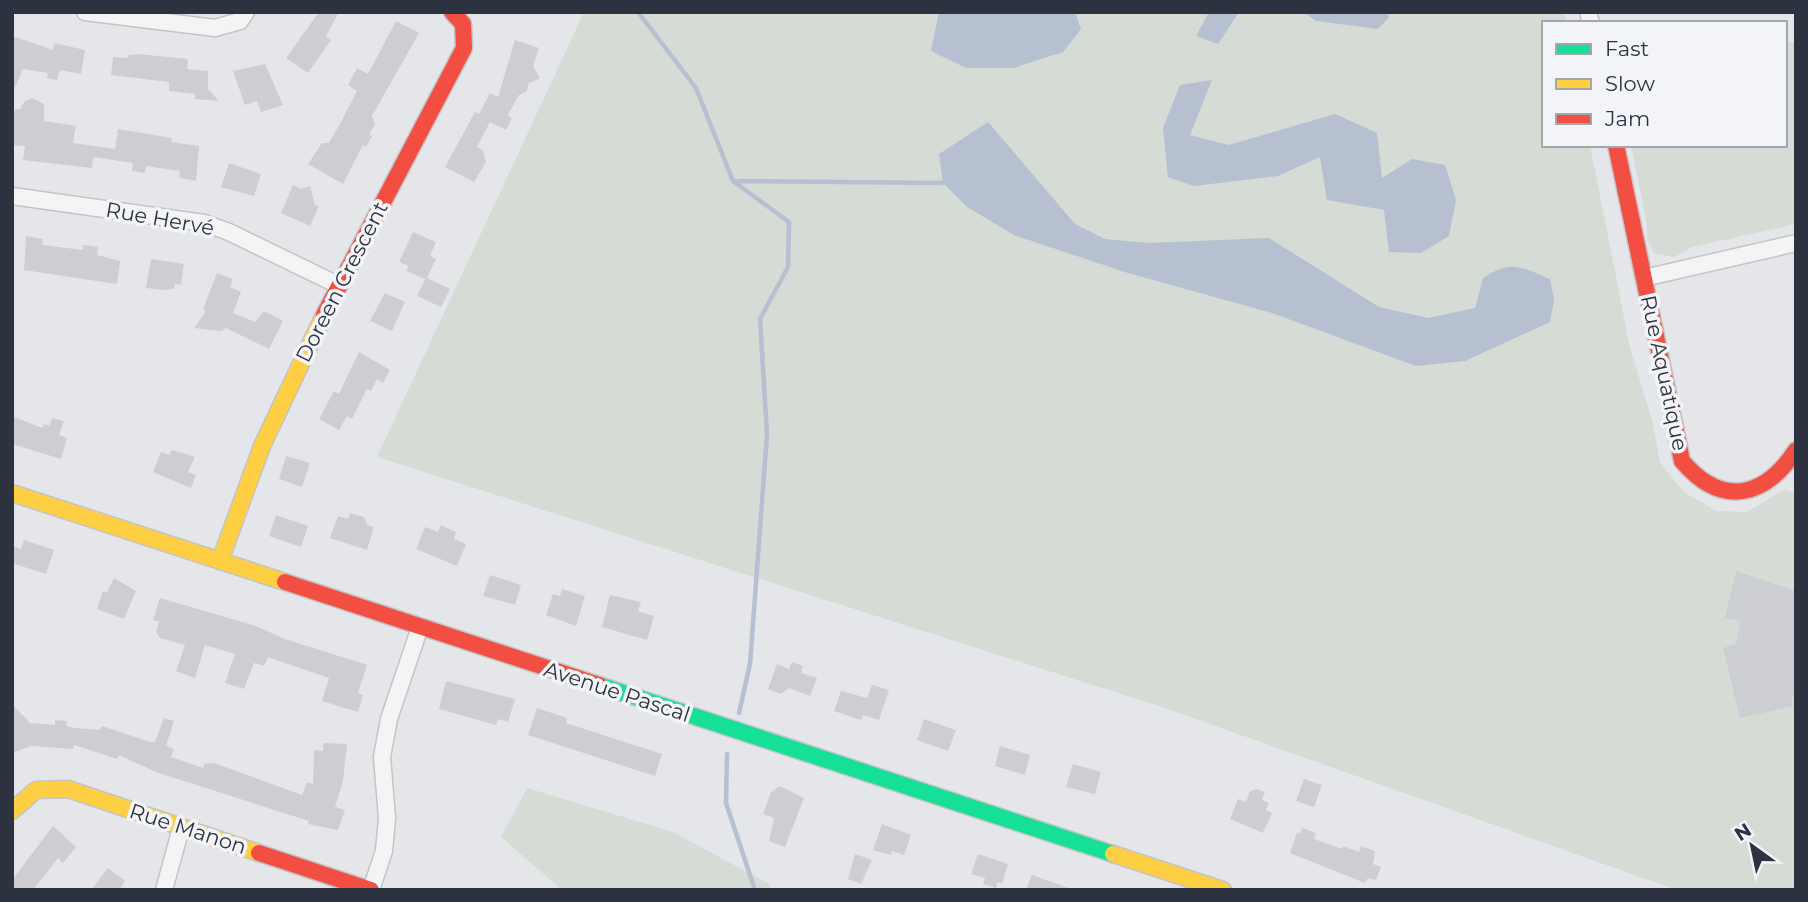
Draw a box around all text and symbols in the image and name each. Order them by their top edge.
legend [1542,21,1787,147]
text: Fast [1605,36,1649,61]
text: Slow [1605,71,1655,96]
text: Jam [1604,106,1650,131]
street label: Rue Hervé [104,197,216,240]
street label: Doreen Crescent [290,197,393,366]
street label: Rue Aquatique [1636,293,1693,453]
street label: Avenue Pascal [541,656,693,727]
street label: Rue Manon [127,798,250,859]
north arrow [1717,811,1787,881]
text: N [1730,818,1756,846]

